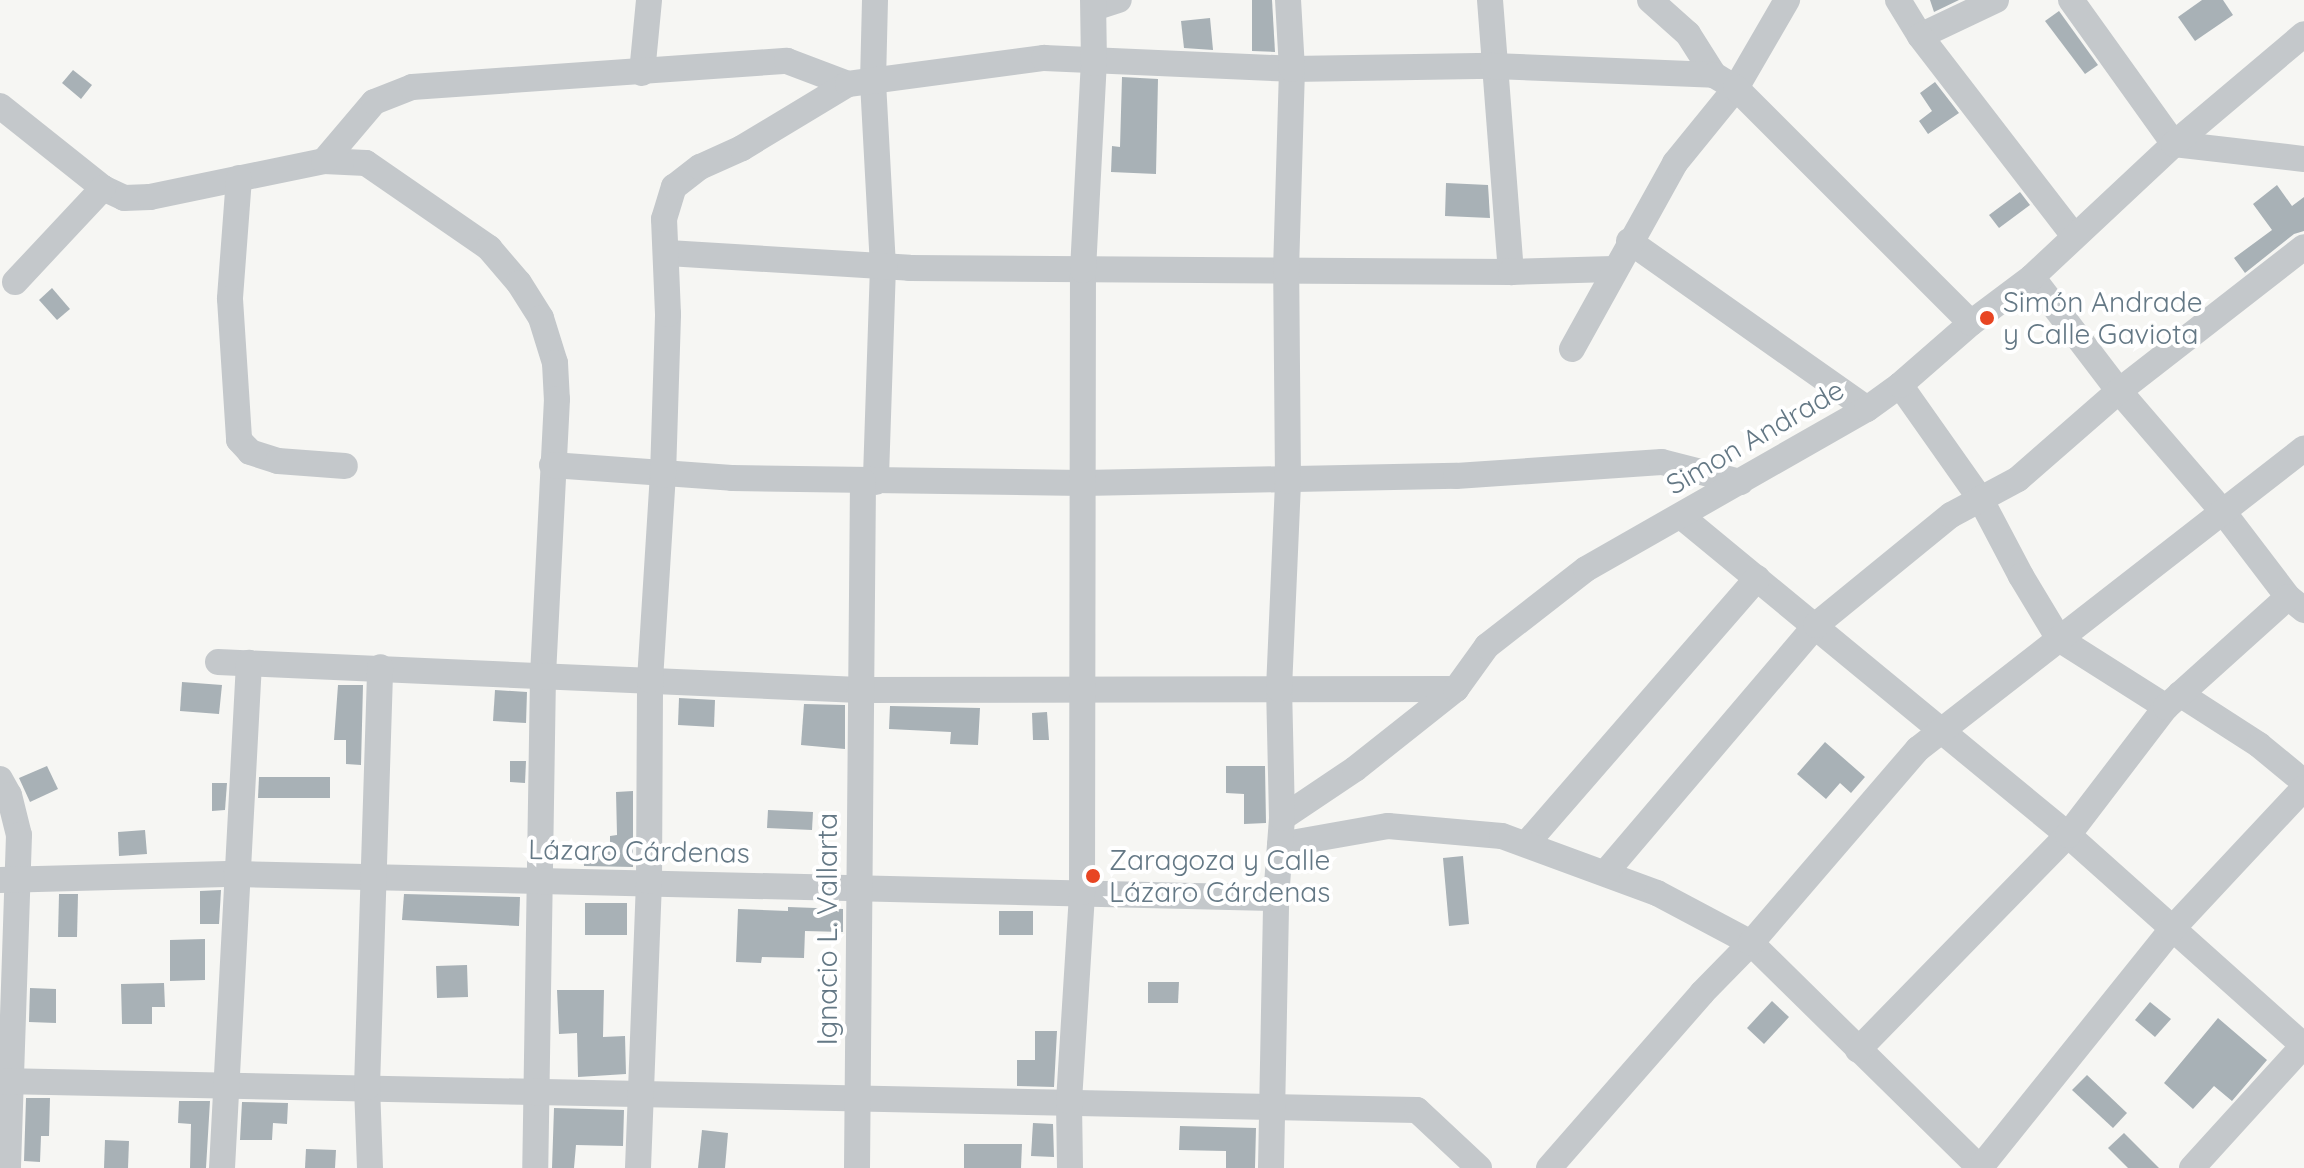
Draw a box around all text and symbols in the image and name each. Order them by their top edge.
place label: Simón Andrade y Calle Gaviota [2003,285,2202,351]
marker: Simón Andrade y Calle Gaviota [1978,309,1996,327]
street label: Simon Andrade [1660,373,1850,501]
street label: Ignacio L. Vallarta [810,813,844,1045]
street label: Lázaro Cárdenas [528,832,750,870]
place label: Zaragoza y Calle Lázaro Cárdenas [1109,843,1330,909]
marker: Zaragoza y Calle Lázaro Cárdenas [1084,867,1102,885]

